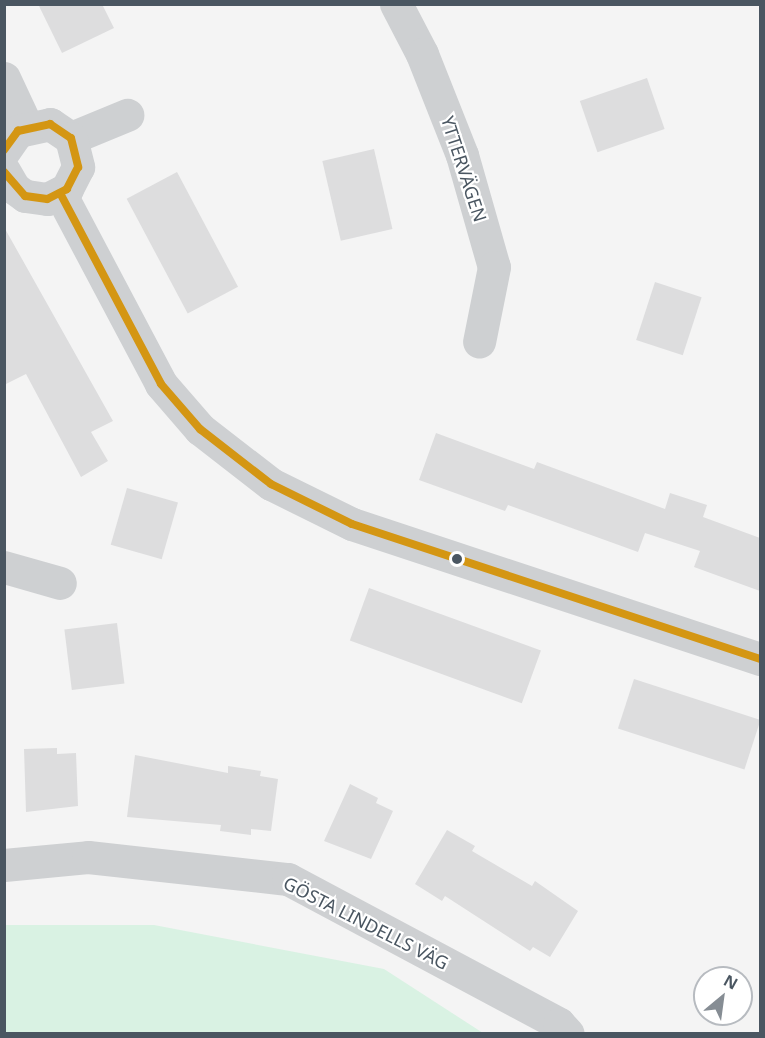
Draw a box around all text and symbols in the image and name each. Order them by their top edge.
street label: YTTERVÄGEN [437,113,491,225]
unlabelled marker [451,553,463,565]
street label: GÖSTA LINDELLS VÄG [280,872,452,974]
north arrow [693,966,753,1026]
text: N [720,969,742,995]

